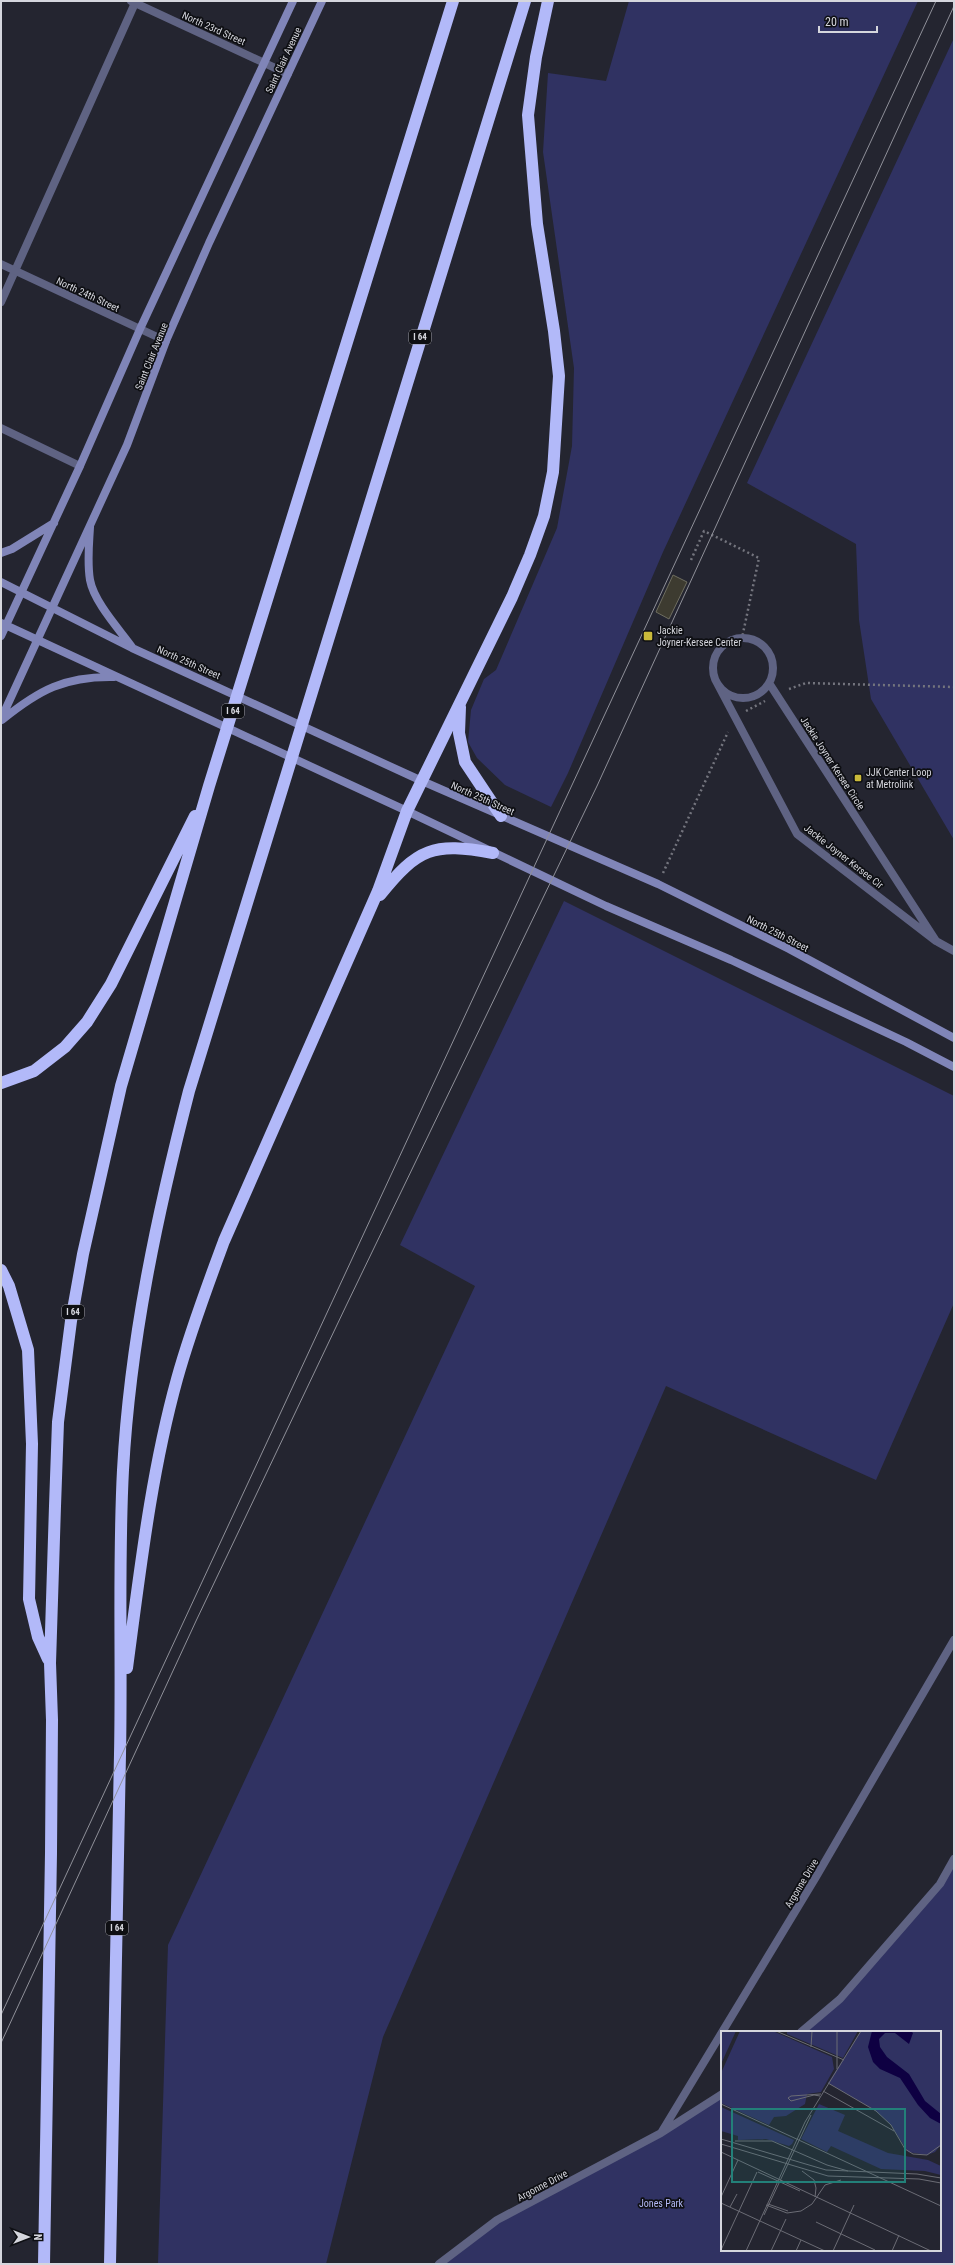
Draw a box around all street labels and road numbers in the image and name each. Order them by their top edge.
street label: North 23rd Street [180,10,247,47]
street label: Saint Clair Avenue [263,25,304,95]
street label: North 24th Street [55,275,121,314]
street label: Saint Clair Avenue [133,321,170,391]
road number: I 64 [409,330,431,344]
street label: North 25th Street [156,644,222,681]
road number: I 64 [222,704,244,718]
street label: Jackie Joyner Kersee Circle [798,715,867,812]
street label: North 25th Street [450,780,516,817]
street label: Jackie Joyner Kersee Cir [802,822,885,891]
street label: North 25th Street [745,913,811,954]
road number: I 64 [62,1305,84,1319]
street label: Argonne Drive [782,1856,821,1910]
road number: I 64 [106,1921,128,1935]
street label: Argonne Drive [515,2167,570,2203]

